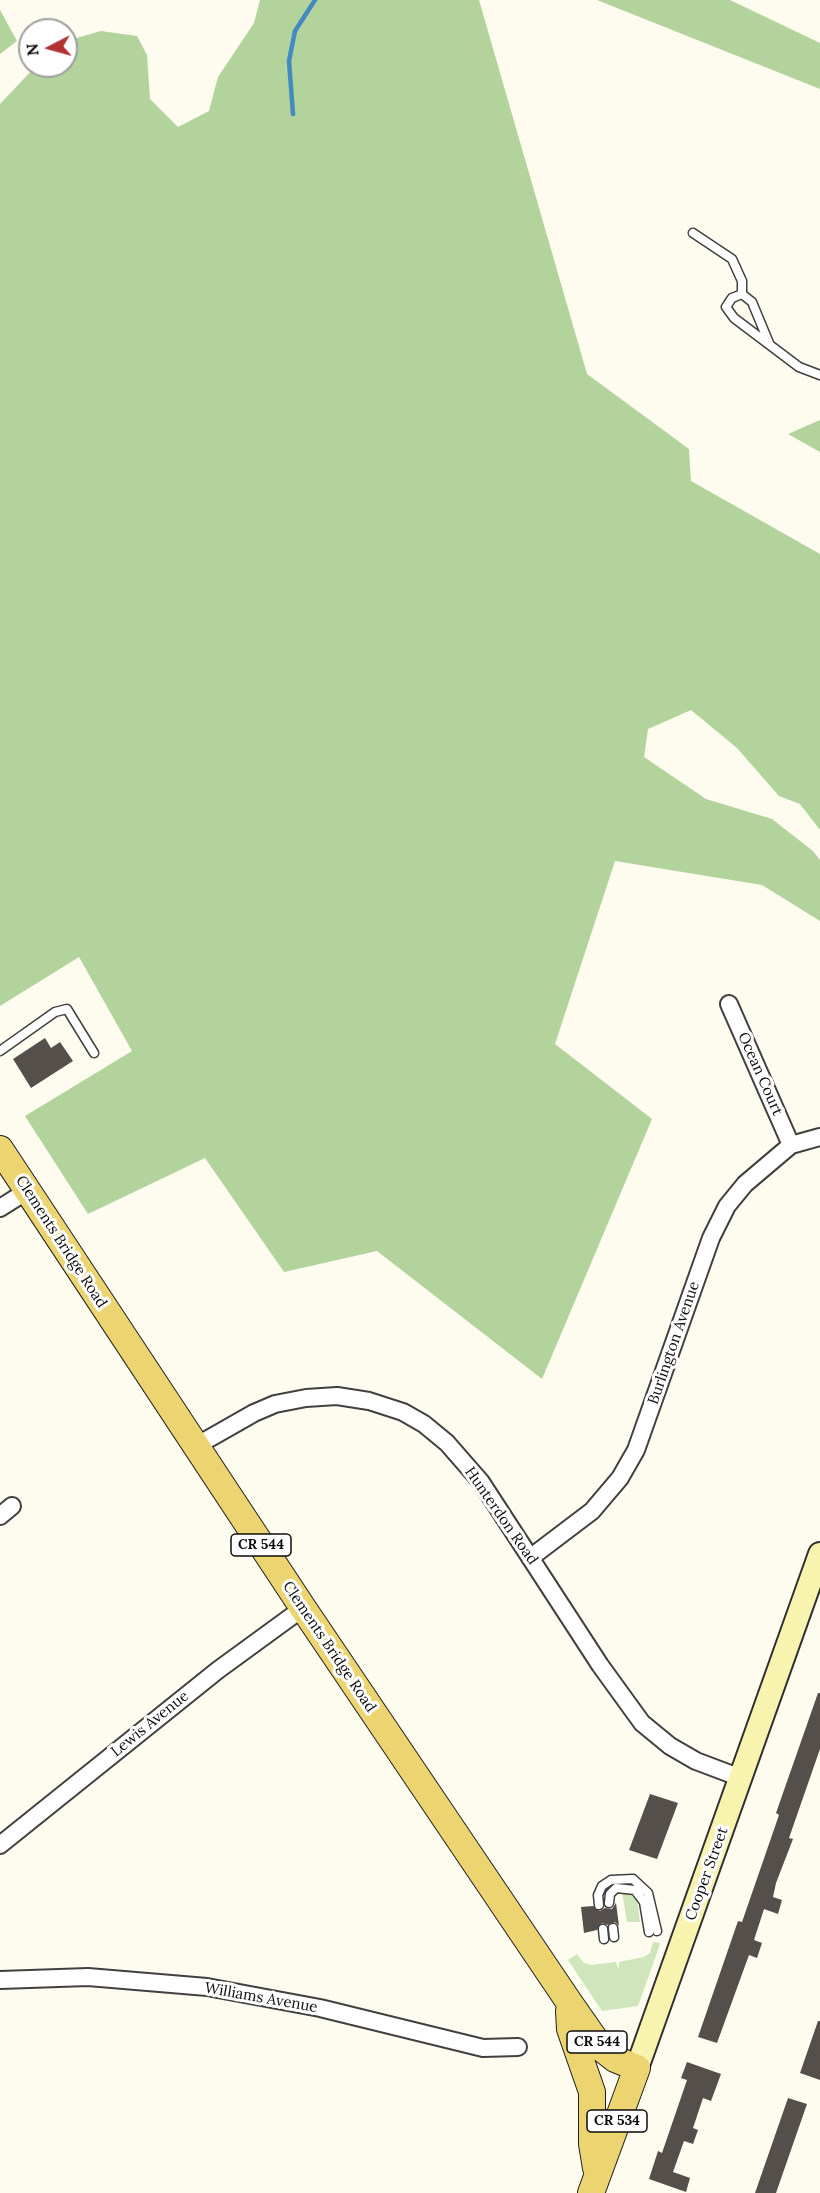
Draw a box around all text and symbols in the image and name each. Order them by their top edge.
north arrow [18,18,78,78]
text: N [21,42,43,57]
street label: Ocean Court [734,1030,786,1118]
street label: Clements Bridge Road [12,1173,110,1311]
street label: Burlington Avenue [645,1279,703,1407]
street label: Hunterdon Road [461,1464,541,1568]
road number: CR 544 [231,1534,291,1556]
street label: Clements Bridge Road [279,1578,379,1716]
street label: Lewis Avenue [108,1687,192,1761]
street label: Cooper Street [682,1825,732,1923]
street label: Williams Avenue [203,1979,319,2017]
road number: CR 544 [567,2031,627,2053]
road number: CR 534 [587,2110,647,2132]

